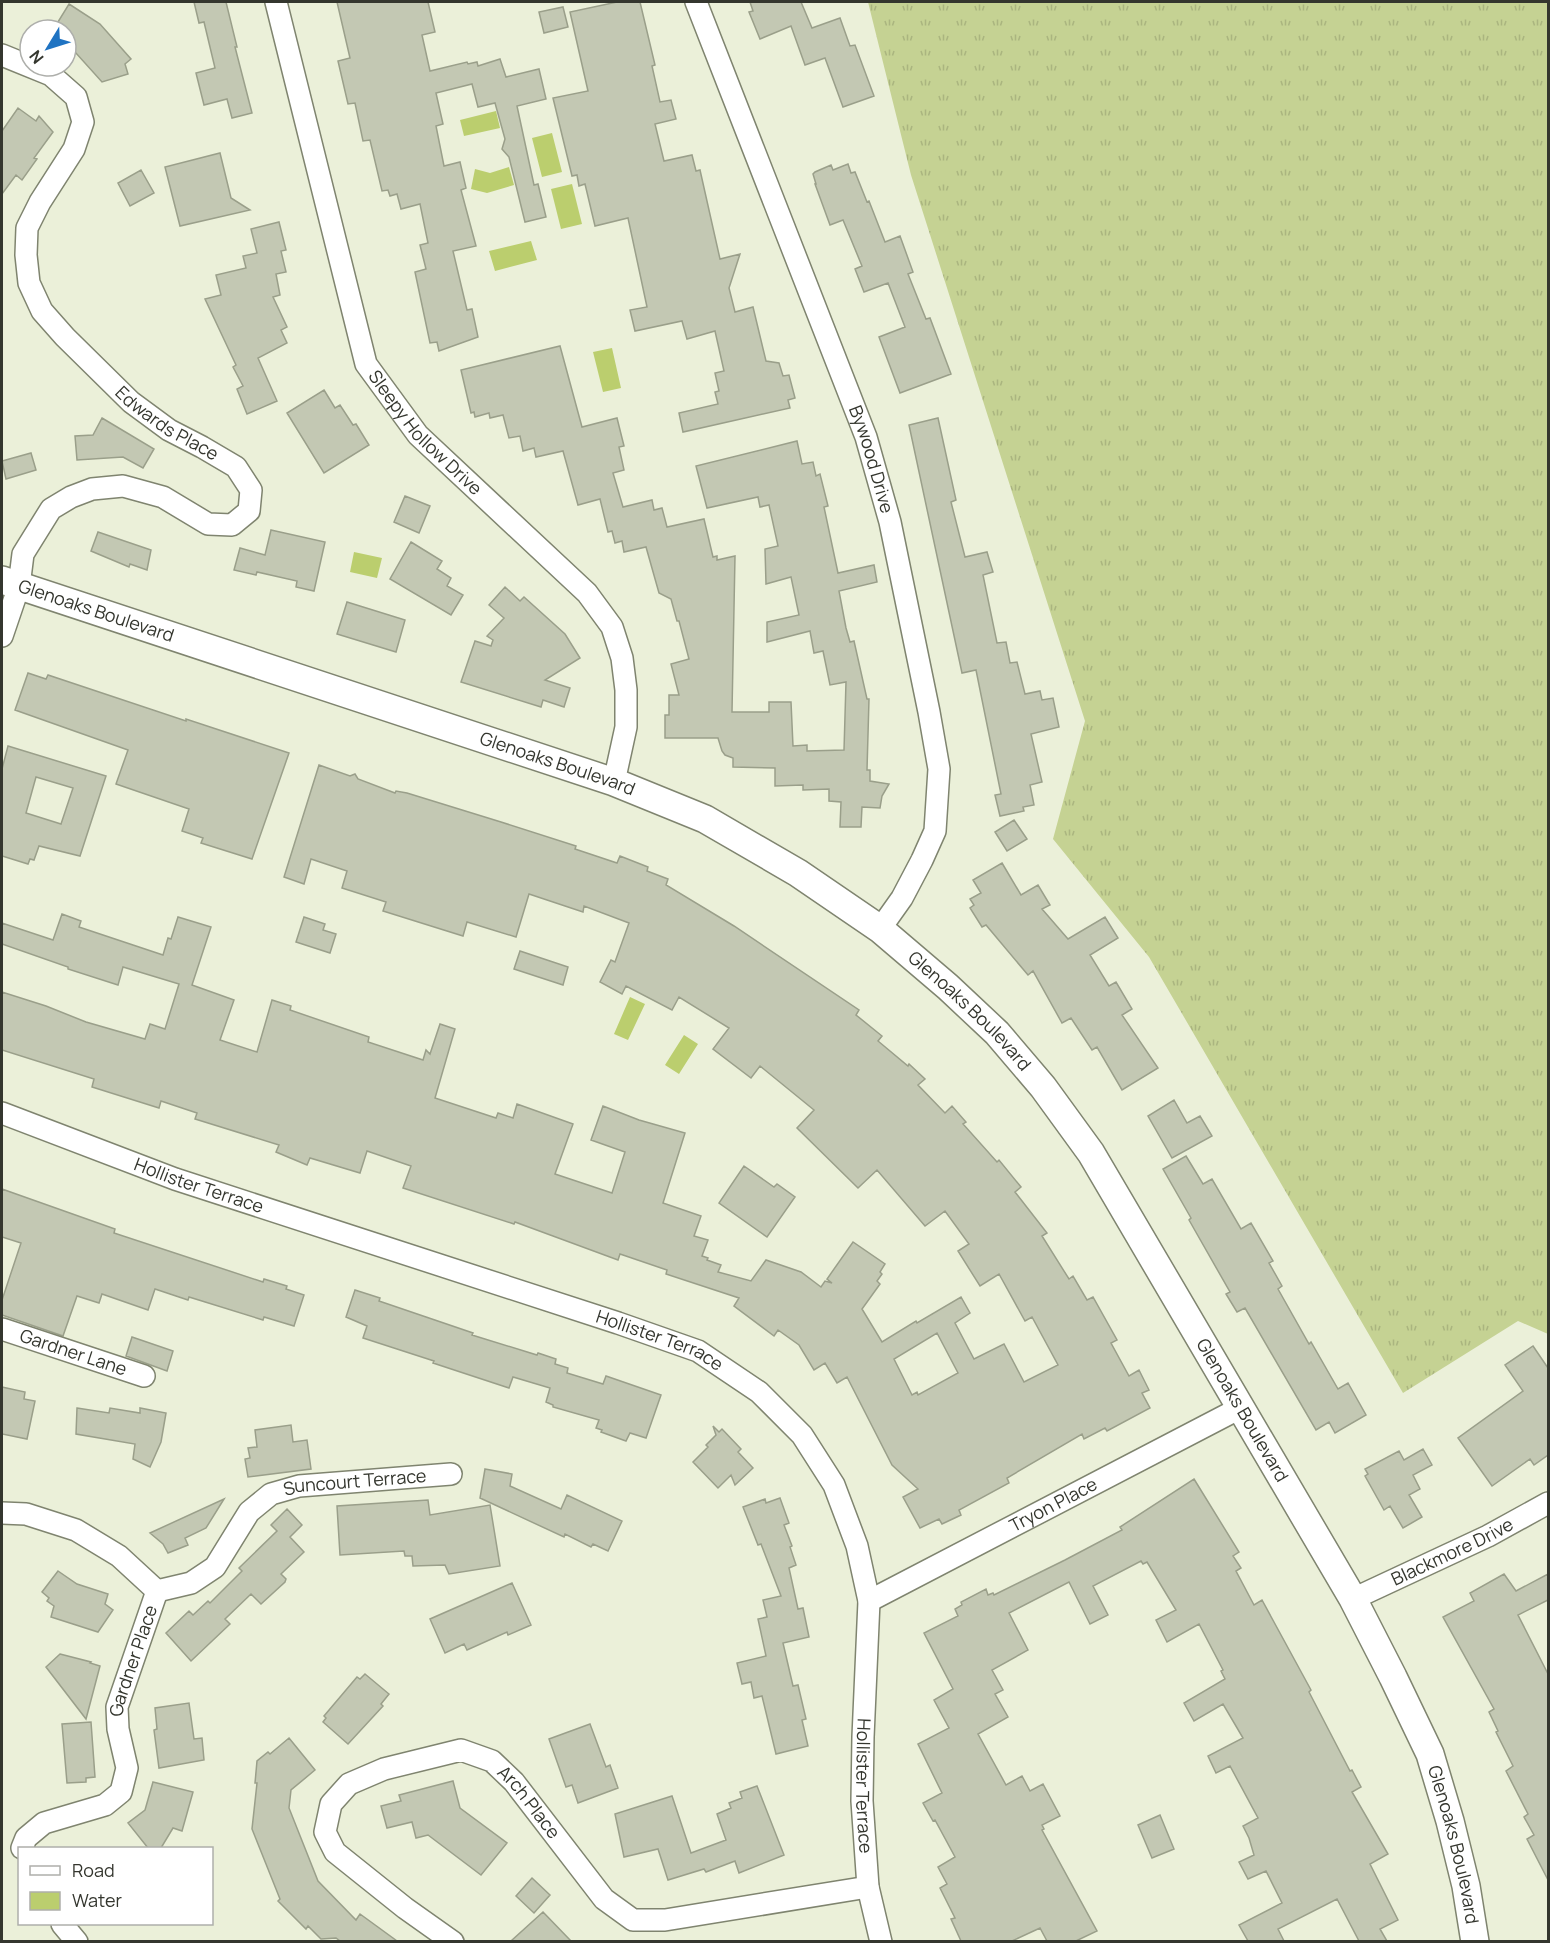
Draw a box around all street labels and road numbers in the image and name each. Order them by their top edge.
street label: Sleepy Hollow Drive [363,365,488,500]
street label: Edwards Place [111,380,224,465]
street label: Bywood Drive [844,402,900,516]
street label: Glenoaks Boulevard [15,573,177,647]
street label: Glenoaks Boulevard [477,726,639,800]
street label: Glenoaks Boulevard [903,945,1037,1075]
street label: Hollister Terrace [131,1152,267,1218]
street label: Hollister Terrace [593,1304,728,1376]
street label: Gardner Lane [17,1323,130,1381]
street label: Glenoaks Boulevard [1191,1334,1295,1486]
street label: Suncourt Terrace [280,1463,427,1501]
street label: Tryon Place [1005,1471,1101,1537]
street label: Blackmore Drive [1387,1511,1517,1590]
street label: Gardner Place [104,1602,162,1717]
street label: Hollister Terrace [851,1718,879,1854]
street label: Arch Place [493,1760,566,1843]
street label: Glenoaks Boulevard [1423,1762,1485,1926]

